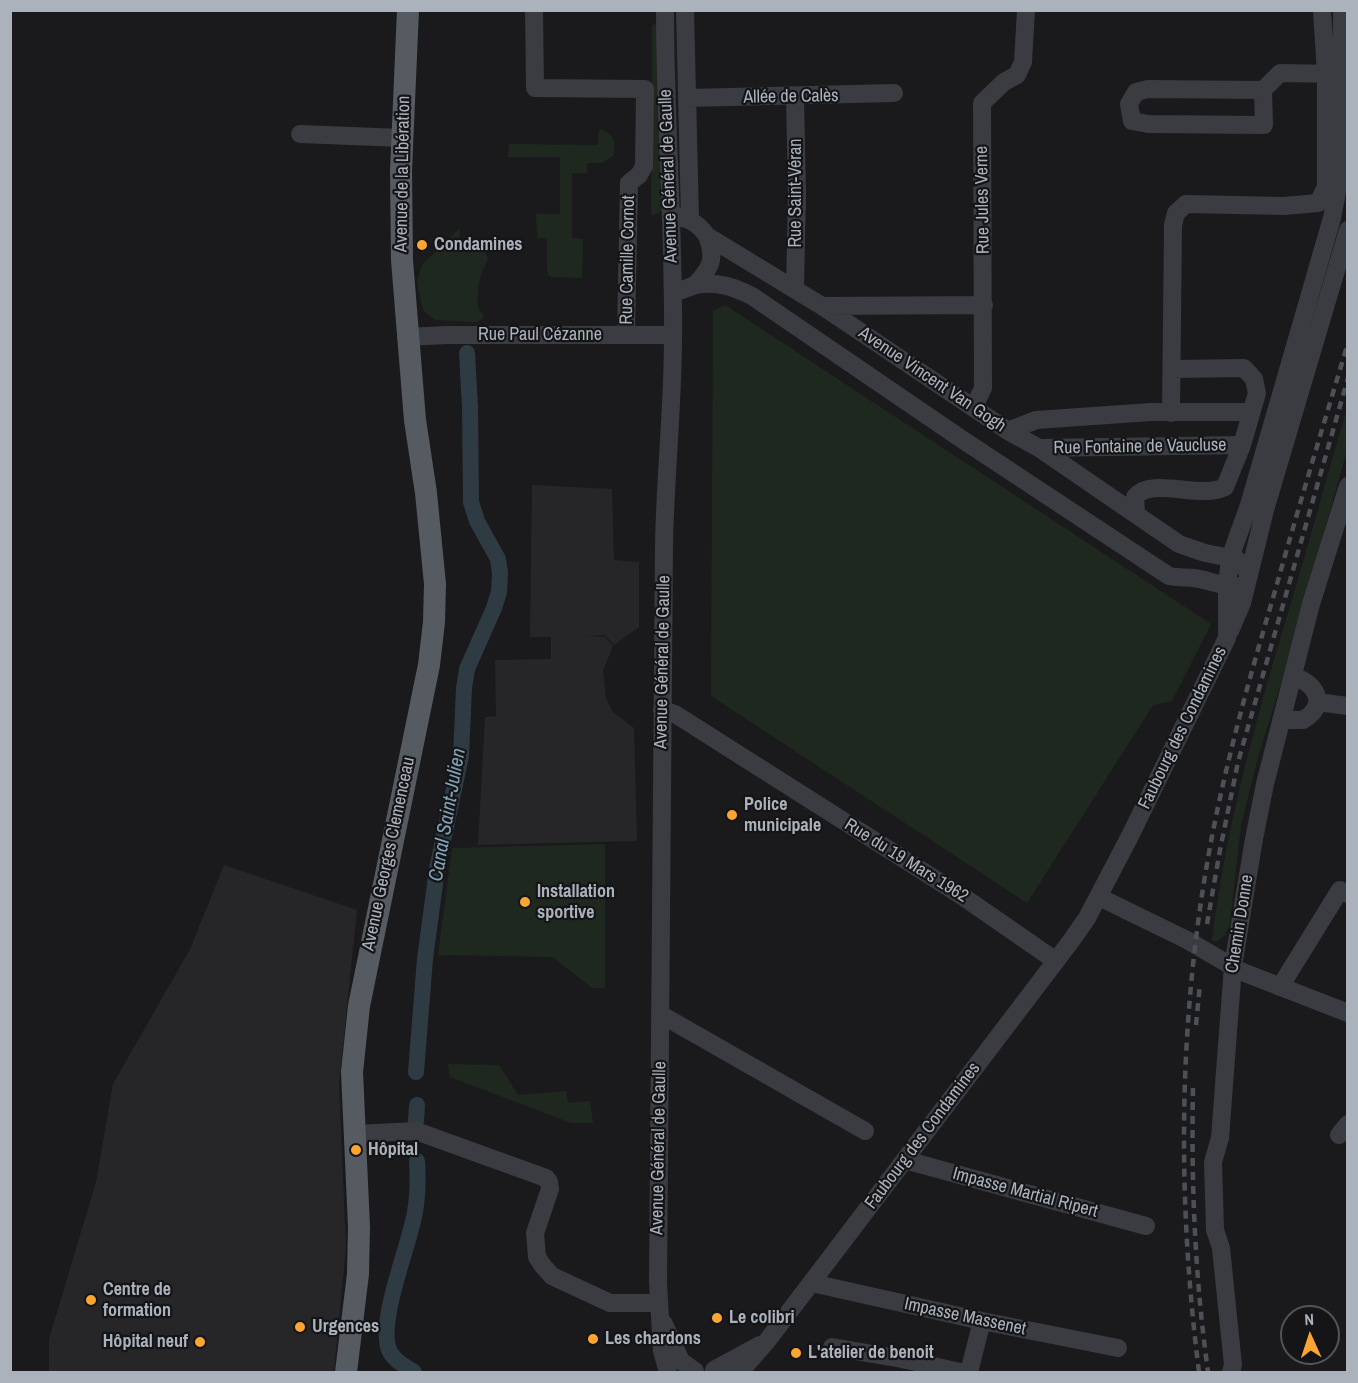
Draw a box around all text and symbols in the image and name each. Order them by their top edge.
street label: Allée de Calès [743,85,839,109]
street label: Avenue Général de Gaulle [655,89,683,263]
street label: Avenue de la Libération [391,96,415,252]
street label: Rue Saint-Véran [785,138,807,248]
street label: Rue Jules Verne [971,146,995,254]
street label: Rue Camille Cornot [616,195,640,325]
place label: Condamines [434,234,523,256]
marker: Condamines [415,238,429,252]
street label: Avenue Vincent Van Gogh [854,323,1010,437]
street label: Rue Paul Cézanne [478,324,602,346]
street label: Rue Fontaine de Vaucluse [1053,435,1227,459]
street label: Avenue Général de Gaulle [651,575,675,749]
street label: Faubourg des Condamines [1134,643,1232,813]
water label: Canal Saint-Julien [424,746,472,884]
street label: Avenue Georges Clemenceau [358,755,420,953]
place label: Police municipale [744,794,821,836]
marker: Police municipale [725,808,739,822]
street label: Rue du 19 Mars 1962 [840,814,972,908]
street label: Chemin Donne [1222,873,1258,975]
place label: Installation sportive [537,881,615,924]
marker: Installation sportive [518,895,532,909]
street label: Faubourg des Condamines [861,1058,985,1214]
street label: Avenue Général de Gaulle [647,1061,671,1235]
place label: Hôpital [368,1139,418,1161]
marker: Hôpital [349,1143,363,1157]
street label: Impasse Martial Ripert [950,1163,1100,1223]
place label: Centre de formation [103,1279,171,1322]
marker: Centre de formation [84,1293,98,1307]
street label: Impasse Massenet [902,1294,1028,1340]
north arrow [1280,1305,1340,1365]
place label: Le colibri [729,1307,795,1329]
text: N [1304,1308,1314,1330]
marker: Le colibri [710,1311,724,1325]
place label: Urgences [312,1316,379,1338]
marker: Urgences [293,1320,307,1334]
place label: Les chardons [605,1328,701,1350]
place label: Hôpital neuf [103,1331,188,1353]
marker: Les chardons [586,1332,600,1346]
marker: Hôpital neuf [193,1335,207,1349]
place label: L'atelier de benoit [808,1342,934,1364]
marker: L'atelier de benoit [789,1346,803,1360]

